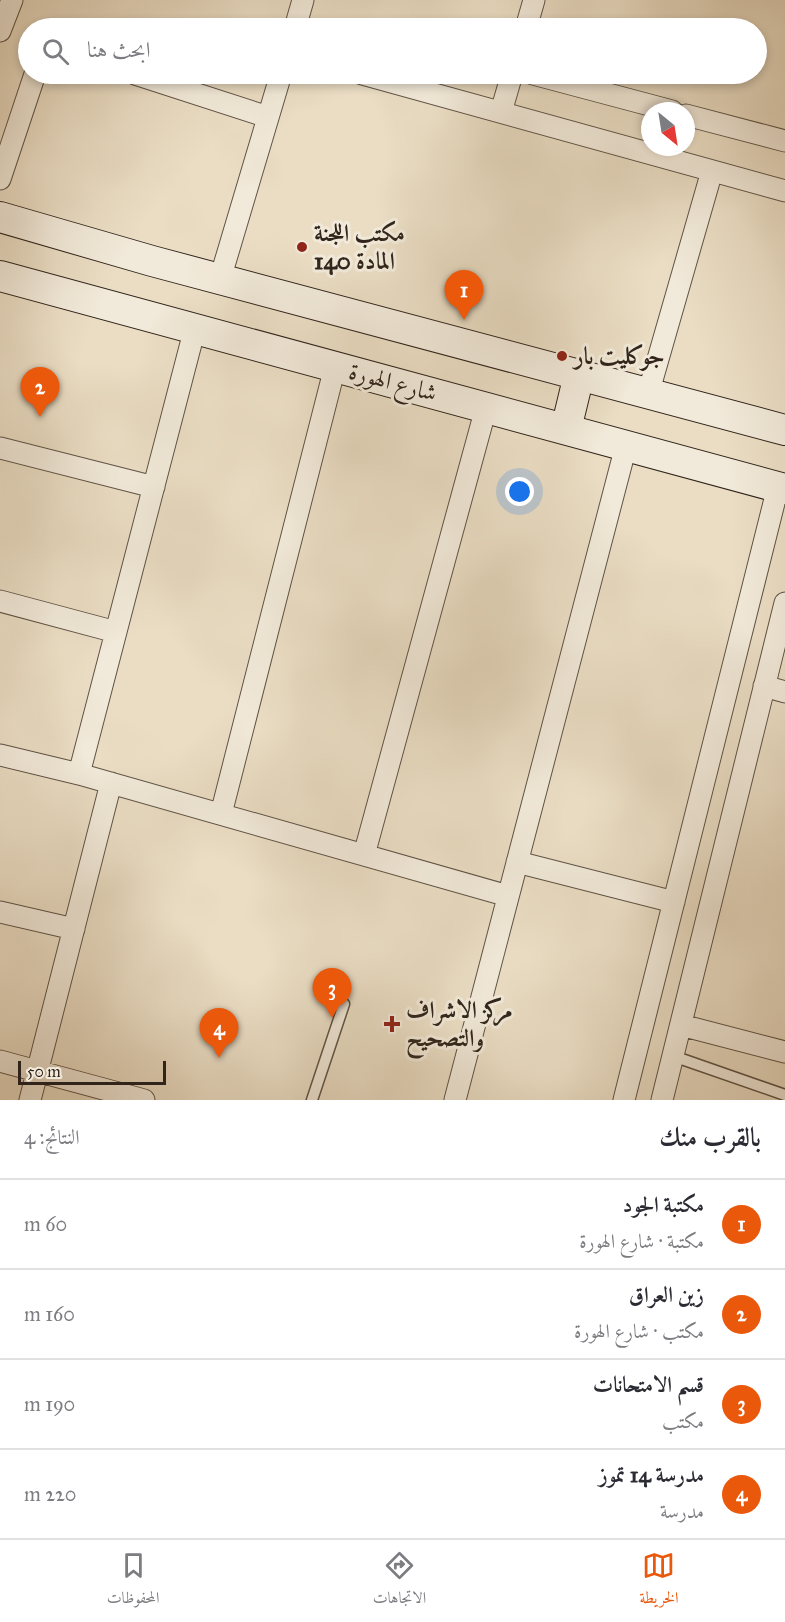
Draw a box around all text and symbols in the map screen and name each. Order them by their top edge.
search box [18,18,767,84]
icon: search [39,35,72,68]
text: ابحث هنا [87,36,150,63]
north arrow [641,102,695,156]
place label: مكتب اللجنة المادة 140 [314,218,405,276]
marker: مكتب اللجنة المادة 140 [295,240,309,254]
pin: 1 [444,270,484,320]
place label: جوكليت بار [571,341,665,371]
marker: جوكليت بار [555,349,569,363]
street label: شارع الهورة [344,356,440,413]
pin: 2 [20,368,60,417]
your location [505,477,534,506]
pin: 3 [312,968,352,1018]
place label: مركز الاشراف والتصحيح [406,995,513,1060]
pin: 4 [200,1008,238,1058]
marker: مركز الاشراف والتصحيح [383,1015,401,1033]
scale bar [18,1058,166,1086]
text: 50 m [27,1062,61,1081]
text: بالقرب منك [659,1121,761,1153]
text: النتائج: 4 [24,1125,80,1149]
text: مكتبة الجود [623,1191,704,1218]
text: 60 m [24,1212,67,1236]
text: 1 [738,1212,745,1236]
text: مكتبة · شارع الهورة [579,1229,704,1253]
text: زين العراق [629,1281,704,1308]
text: 160 m [24,1302,75,1326]
text: 2 [737,1302,746,1326]
text: مكتب · شارع الهورة [574,1319,704,1343]
text: قسم الامتحانات [593,1371,704,1398]
text: 190 m [24,1392,75,1416]
text: 3 [738,1392,746,1416]
text: مكتب [662,1409,704,1433]
text: مدرسة 14 تموز [599,1461,704,1488]
text: 220 m [24,1482,76,1506]
text: 4 [736,1482,747,1506]
text: مدرسة [660,1499,704,1523]
tab: المحفوظات [107,1549,159,1613]
tab: الاتجاهات [373,1549,426,1613]
tab: الخريطة [639,1549,678,1613]

